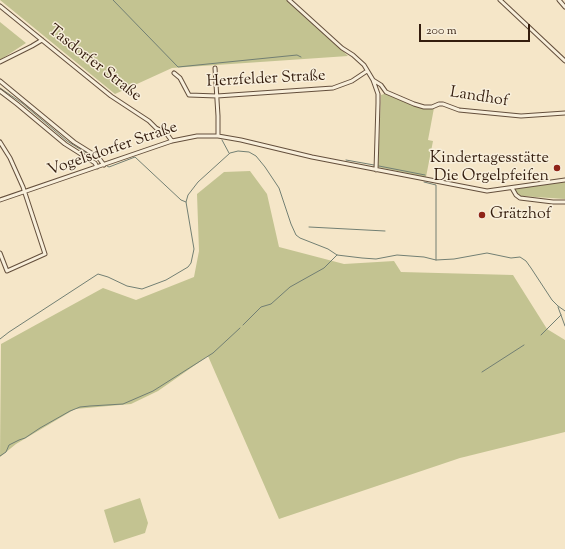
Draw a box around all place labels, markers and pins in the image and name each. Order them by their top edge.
place label: Kindertagesstätte Die Orgelpfeifen [430,149,549,187]
marker: Kindertagesstätte Die Orgelpfeifen [552,163,562,173]
place label: Grätzhof [490,205,551,225]
marker: Grätzhof [477,210,487,220]

